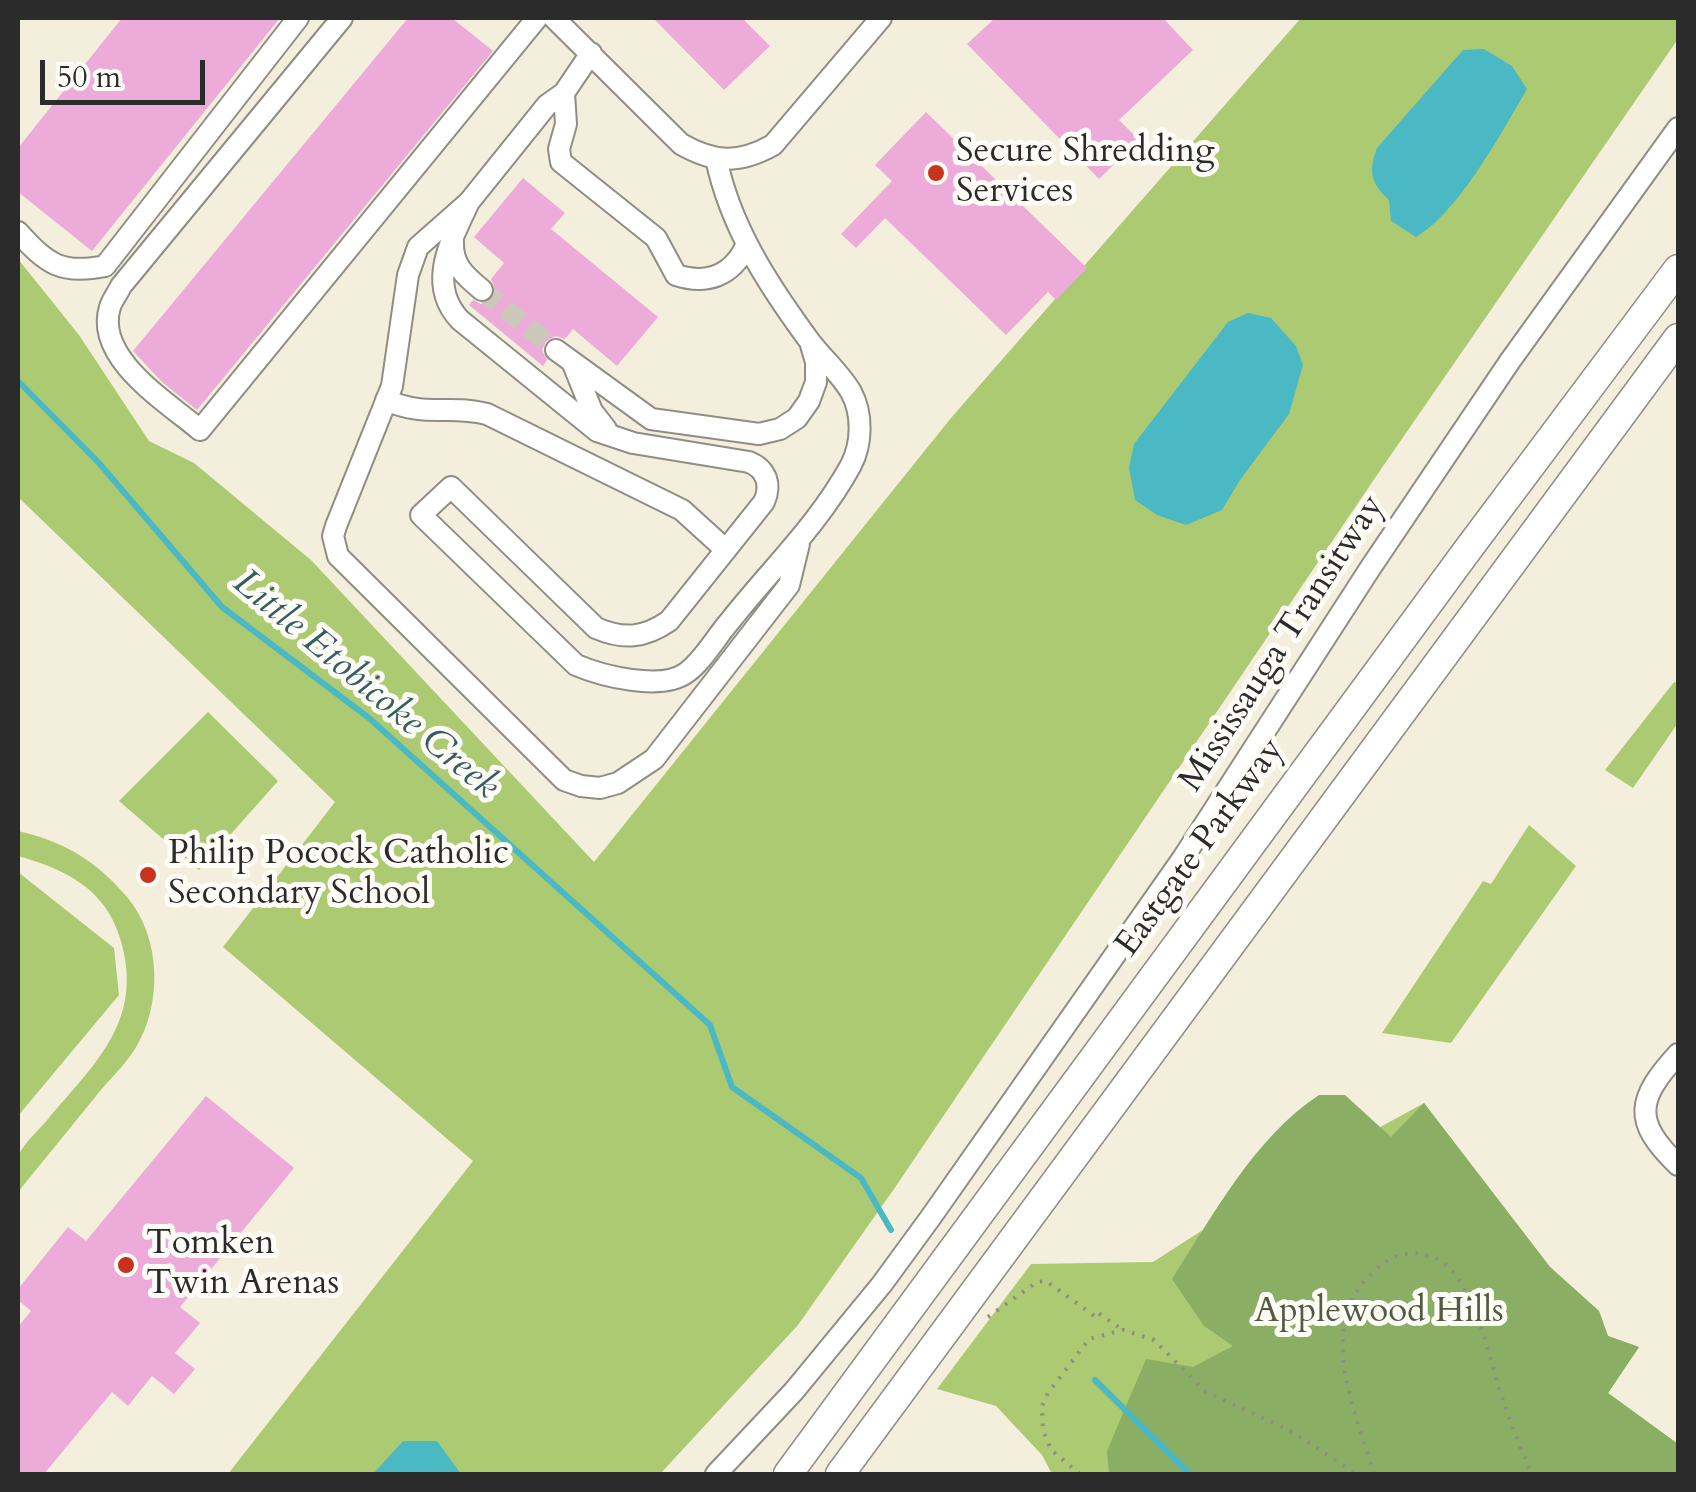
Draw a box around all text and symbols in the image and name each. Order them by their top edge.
scale bar [45,40,210,102]
text: 50 m [57,57,121,98]
place label: Secure Shredding Services [956,132,1215,214]
marker: Secure Shredding Services [925,162,947,184]
street label: Mississauga Transitway [1171,488,1395,800]
water label: Little Etobicoke Creek [223,561,507,811]
street label: Eastgate Parkway [1108,731,1294,965]
place label: Philip Pocock Catholic Secondary School [168,834,509,916]
marker: Philip Pocock Catholic Secondary School [137,864,159,886]
place label: Tomken Twin Arenas [146,1224,339,1306]
marker: Tomken Twin Arenas [115,1254,137,1276]
park label: Applewood Hills [1254,1292,1504,1334]

